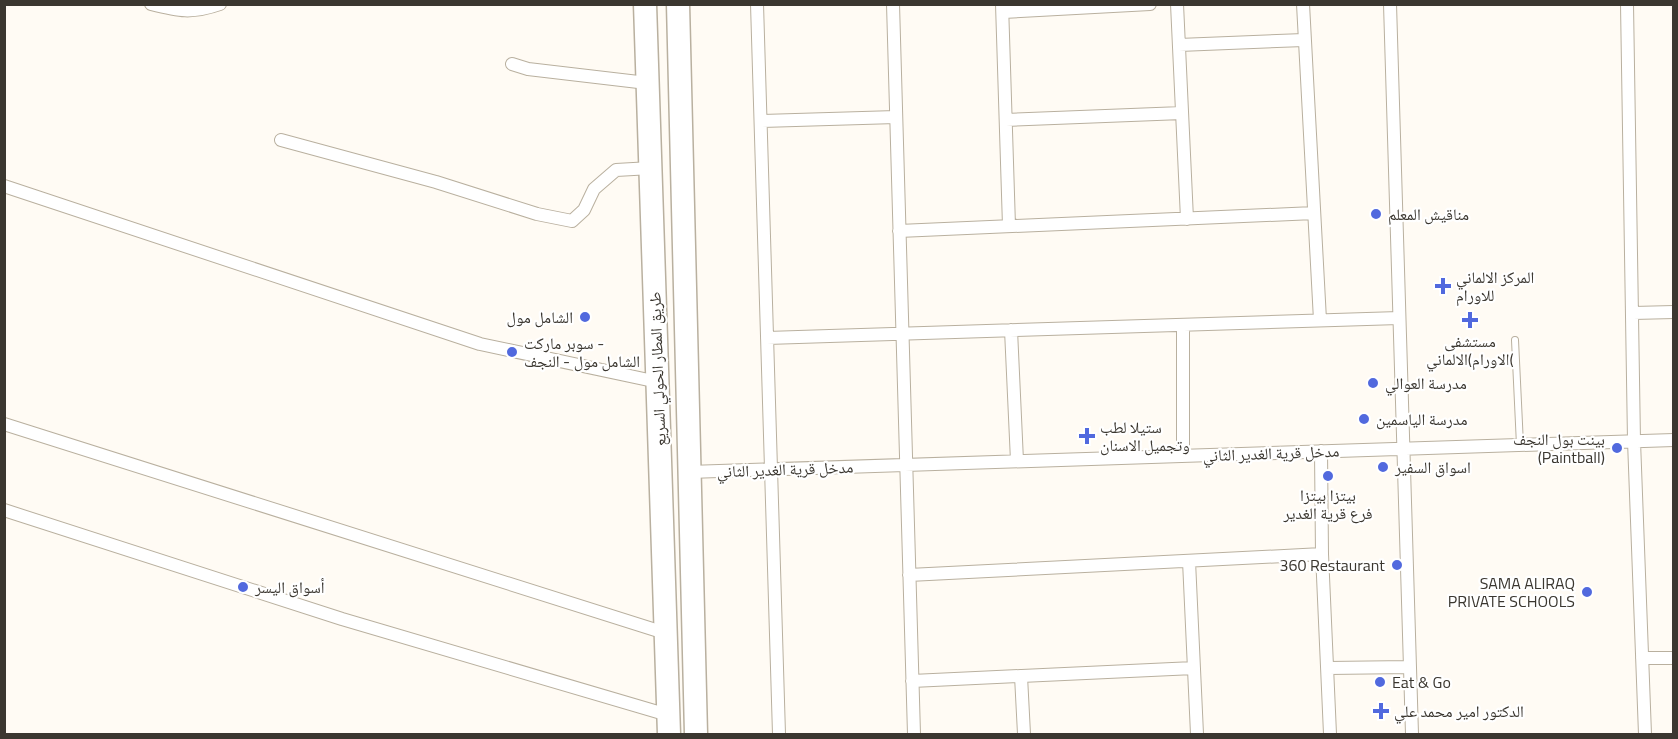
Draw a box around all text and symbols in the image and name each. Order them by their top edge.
place label: مناقيش المعلم [1388,202,1469,226]
marker: مناقيش المعلم [1369,207,1383,221]
place label: المركز الالماني للاورام [1456,265,1534,307]
marker: المركز الالماني للاورام [1434,277,1452,295]
street label: طريق المطار الحولي السريع [642,291,673,447]
place label: الشامل مول [507,305,573,329]
marker: الشامل مول [578,310,592,324]
marker: مستشفى الاورام)الالماني( [1461,311,1479,329]
place label: مستشفى الاورام)الالماني( [1426,329,1514,372]
place label: سوبر ماركت - الشامل مول - النجف [524,331,640,373]
marker: سوبر ماركت - الشامل مول - النجف [505,345,519,359]
place label: مدرسة العوالي [1385,371,1467,396]
marker: مدرسة العوالي [1366,376,1380,390]
place label: مدرسة الياسمين [1376,407,1468,431]
marker: مدرسة الياسمين [1357,412,1371,426]
place label: ستيلا لطب وتجميل الاسنان [1100,415,1190,457]
marker: ستيلا لطب وتجميل الاسنان [1078,427,1096,445]
place label: بينت بول النجف (Paintball) [1513,427,1605,469]
street label: مدخل قرية الغدير الثاني [1202,439,1340,468]
marker: بينت بول النجف (Paintball) [1610,441,1624,455]
street label: مدخل قرية الغدير الثاني [716,455,854,484]
place label: اسواق السفير [1394,455,1471,479]
marker: اسواق السفير [1376,460,1390,474]
marker: بيتزا بيتزا فرع قرية الغدير [1321,469,1335,483]
place label: بيتزا بيتزا فرع قرية الغدير [1282,483,1373,525]
place label: 360 Restaurant [1280,553,1385,577]
marker: 360 Restaurant [1390,558,1404,572]
place label: SAMA ALIRAQ PRIVATE SCHOOLS [1448,571,1575,613]
place label: أسواق اليسر [254,575,325,599]
marker: أسواق اليسر [236,580,250,594]
marker: SAMA ALIRAQ PRIVATE SCHOOLS [1580,585,1594,599]
place label: Eat & Go [1392,670,1451,694]
marker: Eat & Go [1373,675,1387,689]
place label: الدكتور امير محمد علي [1394,699,1524,724]
marker: الدكتور امير محمد علي [1372,702,1390,720]

